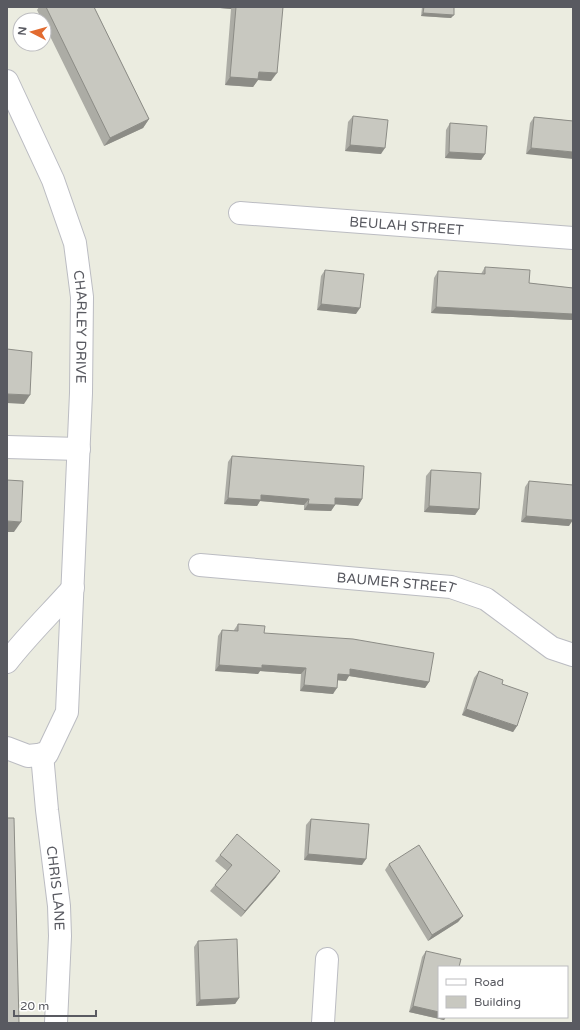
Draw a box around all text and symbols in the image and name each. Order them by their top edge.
north arrow [12,12,52,52]
text: N [16,26,29,36]
street label: BEULAH STREET [349,213,465,239]
street label: CHARLEY DRIVE [70,269,90,384]
street label: BAUMER STREET [336,569,459,597]
street label: CHRIS LANE [43,845,68,931]
legend [438,966,568,1018]
text: Road [474,975,504,989]
scale bar [14,992,96,1018]
text: Building [474,995,521,1009]
text: 20 m [20,999,49,1013]

